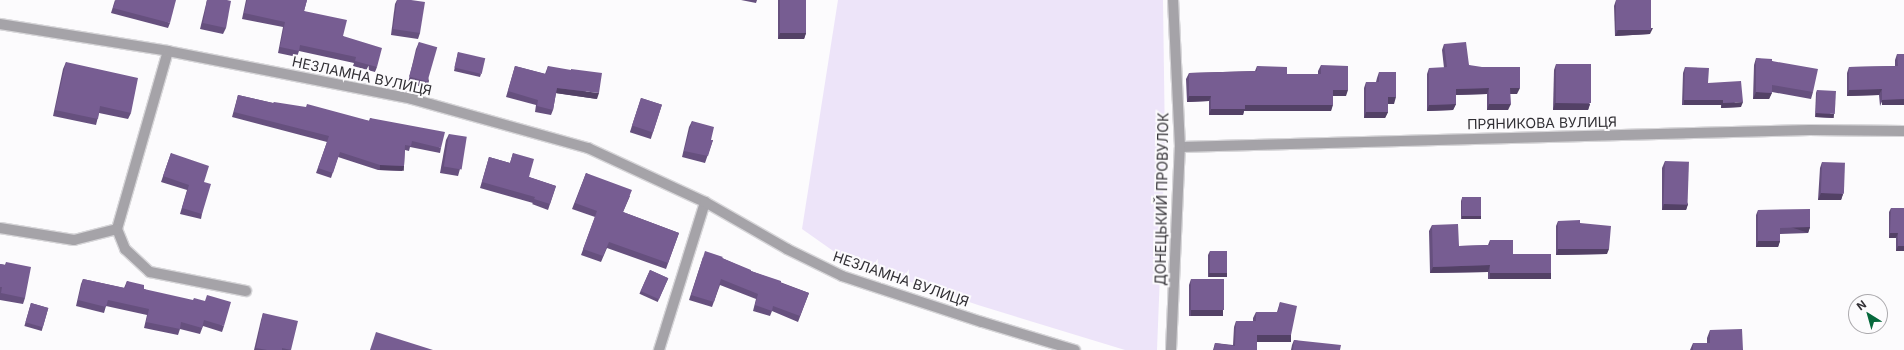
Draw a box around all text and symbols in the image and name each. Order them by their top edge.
street label: НЕЗЛАМНА ВУЛИЦЯ [291,53,433,99]
street label: ДОНЕЦЬКИЙ ПРОВУЛОК [1152,112,1172,286]
street label: ПРЯНИКОВА ВУЛИЦЯ [1467,113,1617,133]
street label: НЕЗЛАМНА ВУЛИЦЯ [831,248,971,310]
north arrow [1848,294,1888,334]
text: N [1854,297,1869,313]

